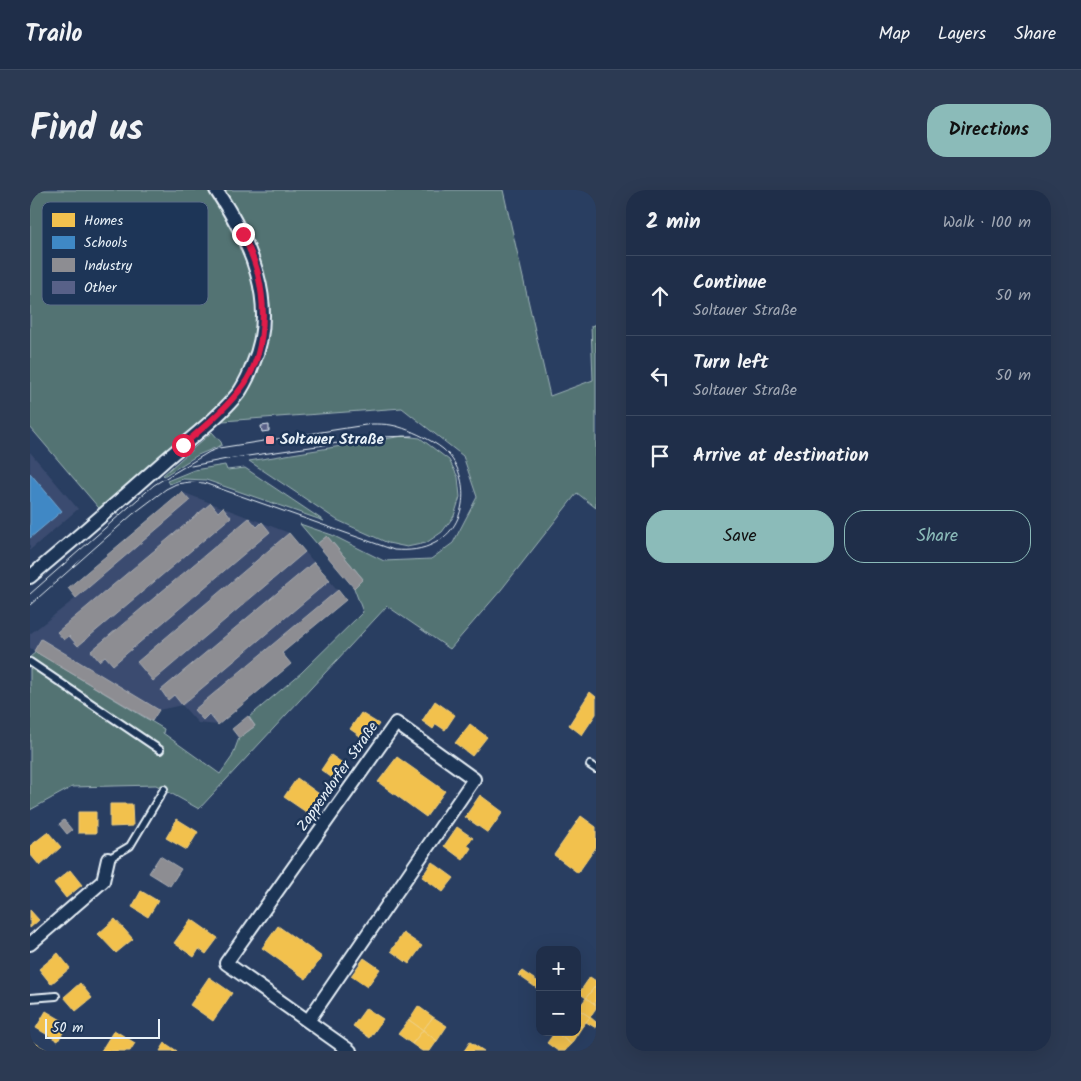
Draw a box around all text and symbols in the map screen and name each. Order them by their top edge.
text: Trailo [25,15,83,54]
text: Map [879,20,910,49]
text: Layers [938,20,986,49]
text: Share [1014,20,1056,49]
text: Find us [30,102,143,158]
button: Directions [927,104,1051,157]
legend [42,202,208,305]
text: 2 min [646,206,701,239]
text: Homes [84,210,123,232]
text: Walk · 100 m [943,210,1031,235]
route end [232,223,255,246]
text: Schools [84,232,127,254]
text: Industry [84,255,133,277]
text: Continue [693,268,766,298]
text: Other [84,277,118,299]
icon: ahead [646,282,674,310]
text: 50 m [995,283,1031,308]
text: Soltauer Straße [693,298,797,323]
text: Turn left [693,348,768,378]
icon: left [646,362,674,390]
text: 50 m [995,363,1031,388]
text: Soltauer Straße [693,378,797,403]
place label: Soltauer Straße [280,428,384,452]
route start [172,434,195,457]
marker: Soltauer Straße [264,434,276,446]
text: Arrive at destination [693,441,869,471]
icon: arrive [646,442,674,470]
button: Save [646,510,834,563]
button: Share [844,510,1031,563]
street label: Zappendorfer Straße [291,717,385,837]
map controls [536,946,581,1036]
button: + [536,946,581,991]
button: − [536,991,581,1036]
scale bar [45,1016,160,1039]
text: 50 m [52,1017,83,1039]

